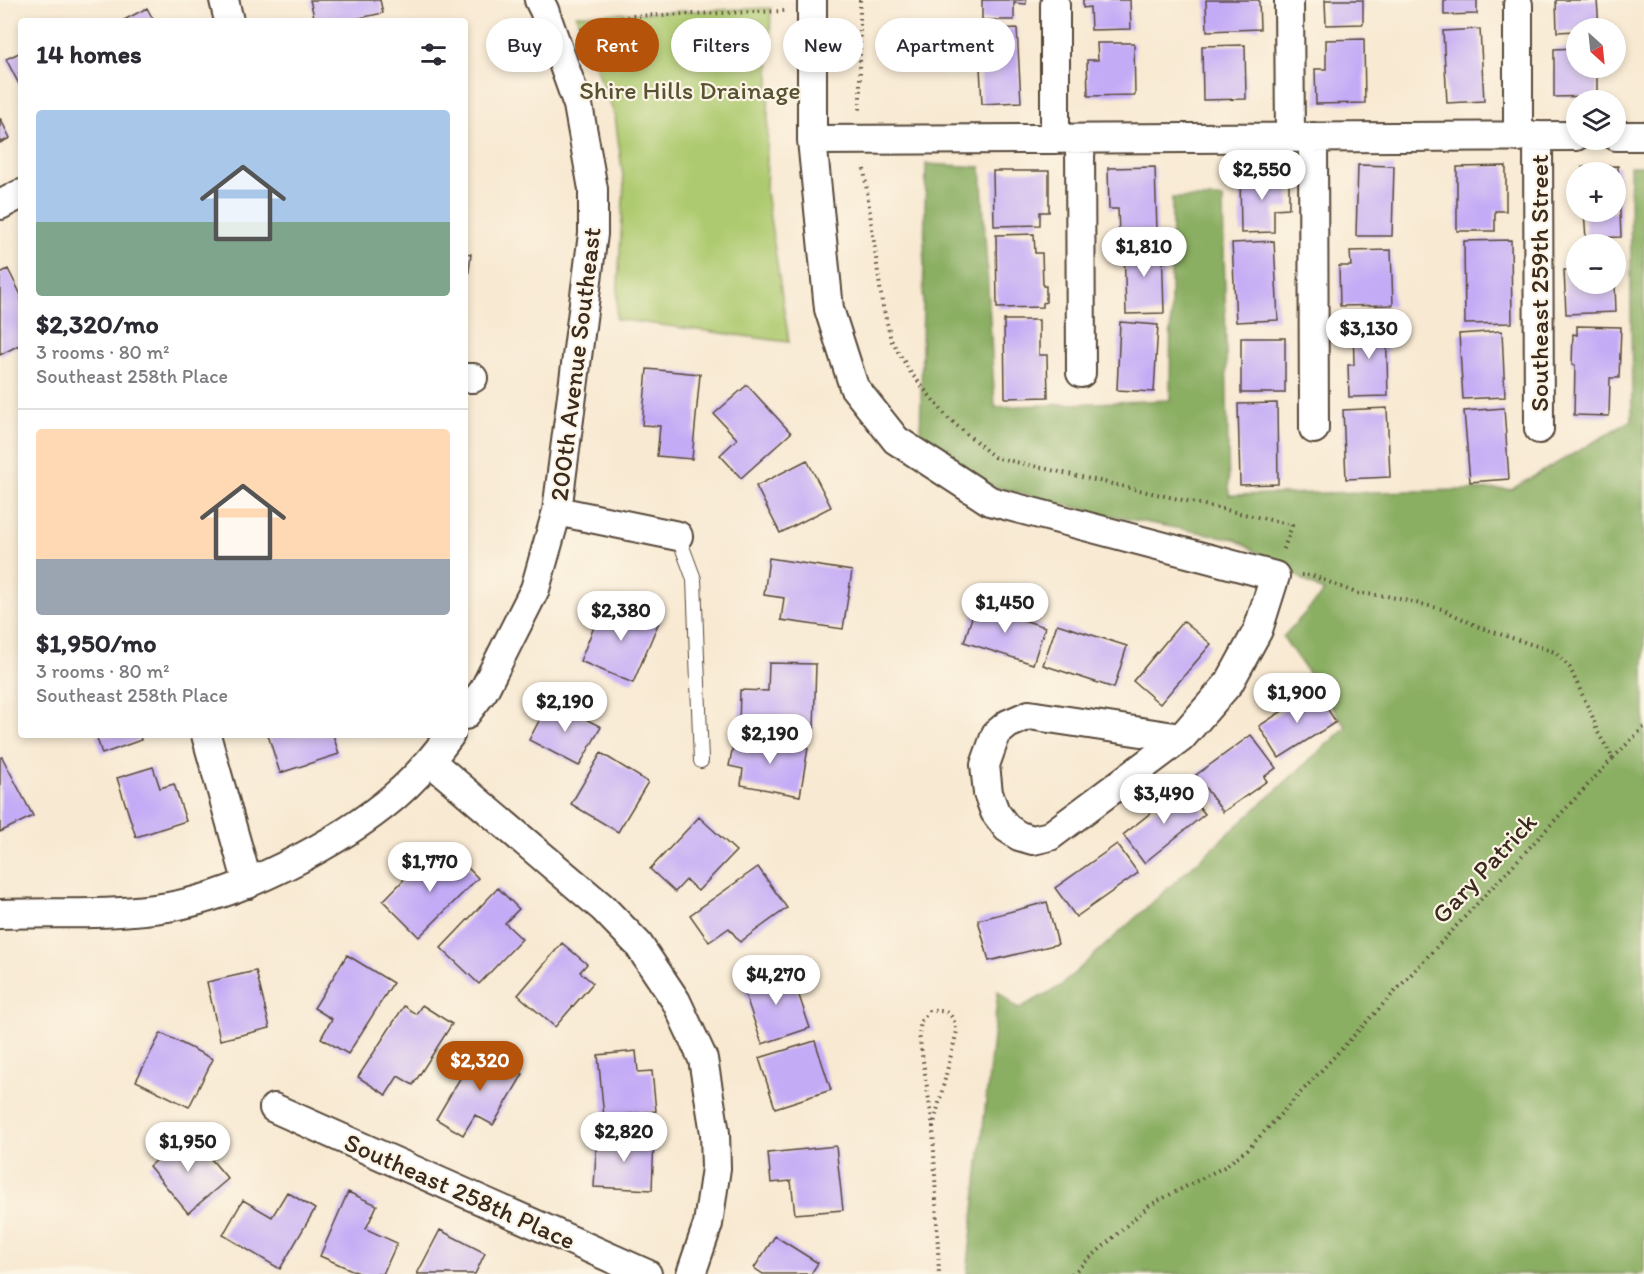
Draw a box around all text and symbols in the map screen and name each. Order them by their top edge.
chip: Buy [486,18,563,72]
chip: Rent [575,18,659,72]
chip: Filters [671,18,771,72]
chip: New [783,18,863,72]
chip: Apartment [875,18,1015,72]
north arrow [1566,18,1626,78]
map controls [1566,18,1626,294]
text: 14 homes [36,38,142,70]
icon: filters [417,38,450,71]
park label: Shire Hills Drainage [579,74,801,106]
button: layers [1566,90,1626,150]
icon: home [189,149,297,257]
pin: $2,550 [1213,150,1311,201]
street label: Southeast 259th Street [1523,154,1555,412]
text: $2,550 [1233,157,1291,181]
button: + [1566,162,1626,222]
street label: 200th Avenue Southeast [542,225,608,503]
pin: $1,810 [1095,227,1193,278]
text: $1,810 [1116,234,1172,258]
button: − [1566,234,1626,294]
text: $2,320/mo [36,308,159,340]
pin: $3,130 [1320,309,1418,360]
text: $3,130 [1340,316,1398,340]
text: 3 rooms · 80 m² [36,340,169,364]
text: Southeast 258th Place [36,364,228,388]
icon: home [189,468,297,576]
pin: $1,450 [956,583,1054,634]
text: $1,450 [976,590,1035,614]
pin: $2,380 [572,591,670,642]
text: $2,380 [591,598,651,622]
text: $1,950/mo [36,627,157,659]
text: 3 rooms · 80 m² [36,659,169,683]
pin: $1,900 [1248,673,1346,724]
text: $1,900 [1267,680,1327,704]
pin: $2,190 [516,682,614,733]
text: Southeast 258th Place [36,683,228,707]
text: $2,190 [536,689,594,713]
pin: $2,190 [721,714,819,765]
text: $2,190 [741,721,799,745]
pin: $3,490 [1115,774,1213,825]
text: $3,490 [1134,781,1194,805]
street label: Gary Patrick [1425,806,1544,930]
pin: $1,770 [381,842,479,893]
text: $1,770 [402,849,458,873]
pin: $4,270 [727,955,825,1006]
text: $4,270 [746,962,806,986]
pin: $2,320 [431,1041,529,1092]
text: $2,320 [450,1048,510,1072]
pin: $2,820 [575,1112,673,1163]
text: $2,820 [594,1119,654,1143]
pin: $1,950 [139,1122,237,1173]
street label: Southeast 258th Place [340,1126,580,1256]
text: $1,950 [159,1129,217,1153]

